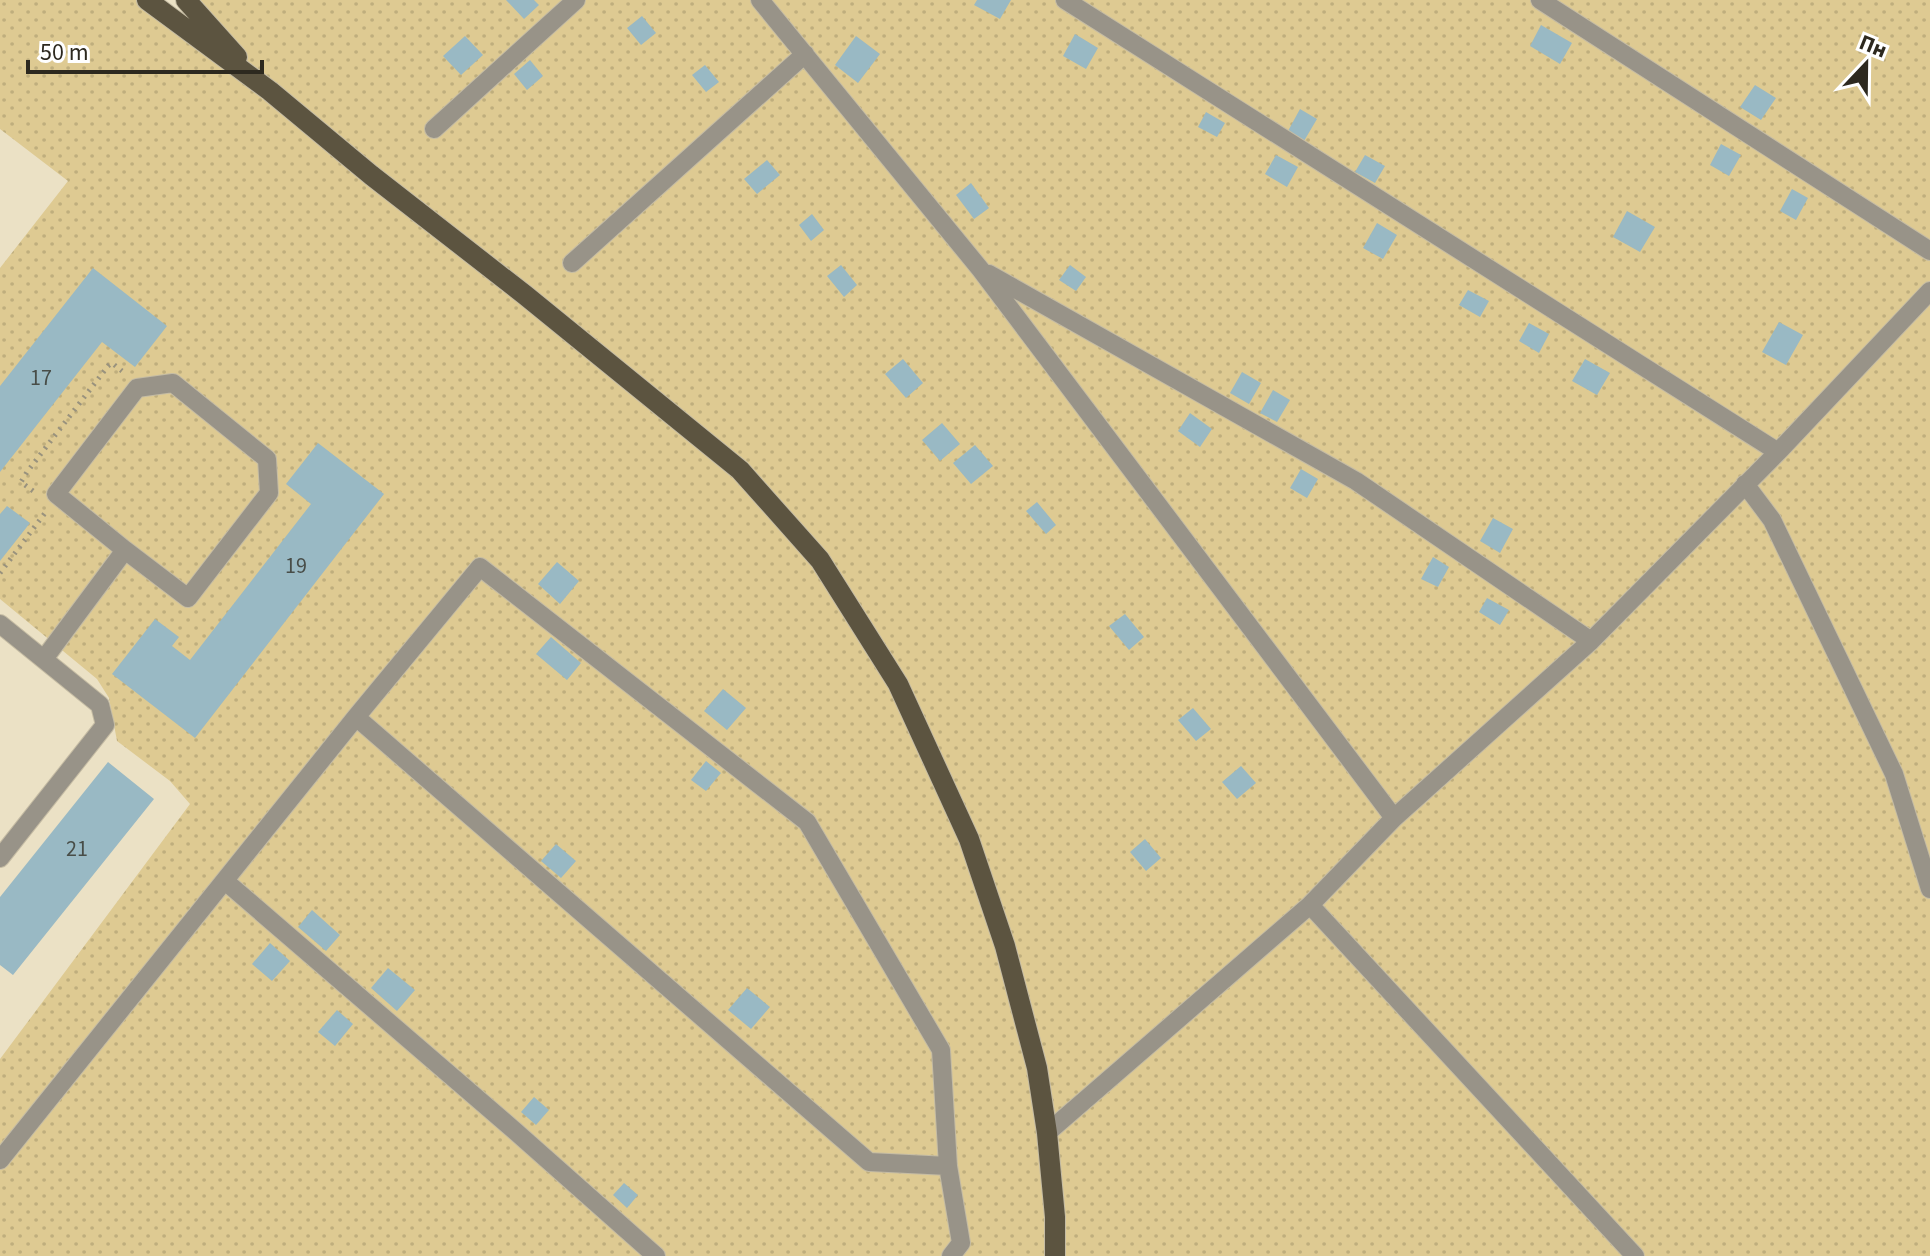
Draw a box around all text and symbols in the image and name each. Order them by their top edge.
scale bar [28,24,262,74]
north arrow [1826,24,1906,104]
text: Пн [1854,26,1892,66]
text: 50 m [40,35,89,70]
house number: 17 [30,362,52,394]
house number: 19 [285,550,307,582]
house number: 21 [66,833,88,865]

